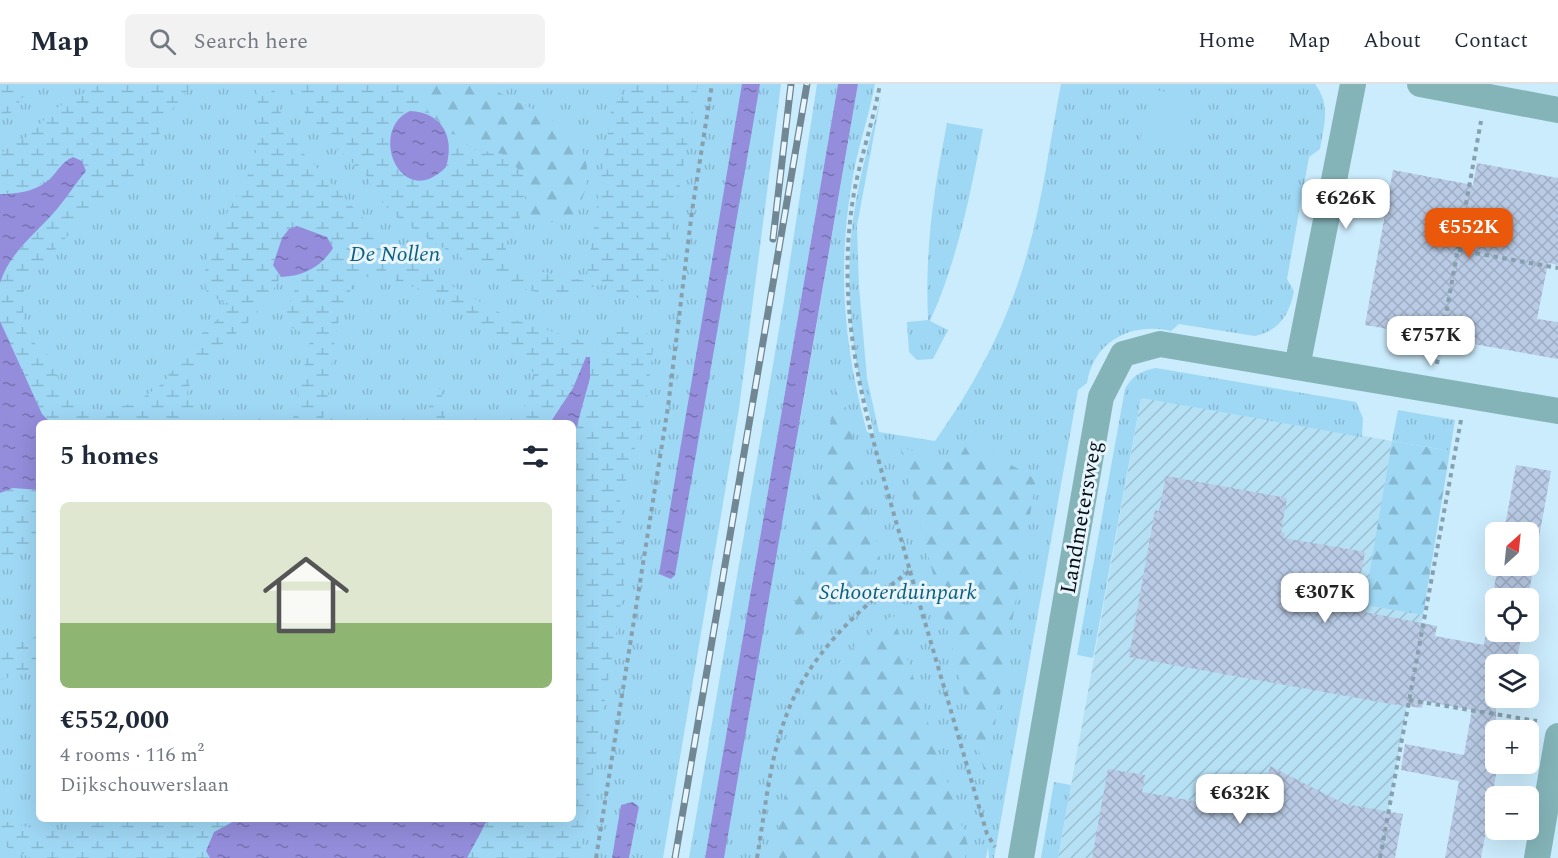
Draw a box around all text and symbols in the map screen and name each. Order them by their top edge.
search box [125,14,545,68]
text: Map [30,20,89,63]
icon: search [146,25,179,58]
text: Search here [194,25,308,58]
text: Home [1198,25,1255,57]
text: Map [1288,25,1330,57]
text: About [1363,25,1421,57]
text: Contact [1454,25,1528,57]
pin: €626K [1304,179,1388,230]
text: €626K [1316,183,1376,213]
pin: €552K [1427,208,1511,259]
text: €552K [1439,212,1499,242]
park label: De Nollen [349,238,441,271]
pin: €757K [1389,316,1473,367]
text: €757K [1401,320,1461,350]
text: 5 homes [60,436,159,476]
street label: Landmetersweg [1052,438,1111,597]
icon: filters [519,440,552,473]
north arrow [1485,522,1539,576]
map controls [1485,522,1539,840]
icon: home [252,541,360,649]
pin: €307K [1283,573,1367,624]
park label: Schooterduinpark [819,576,977,609]
text: €307K [1295,577,1355,607]
button: locate [1485,588,1539,642]
button: layers [1485,654,1539,708]
text: €552,000 [60,700,169,740]
button: + [1485,720,1539,774]
text: 4 rooms · 116 m² [60,740,204,770]
text: Dijkschouwerslaan [60,770,229,800]
pin: €632K [1198,774,1282,825]
text: €632K [1210,778,1270,808]
button: − [1485,786,1539,840]

